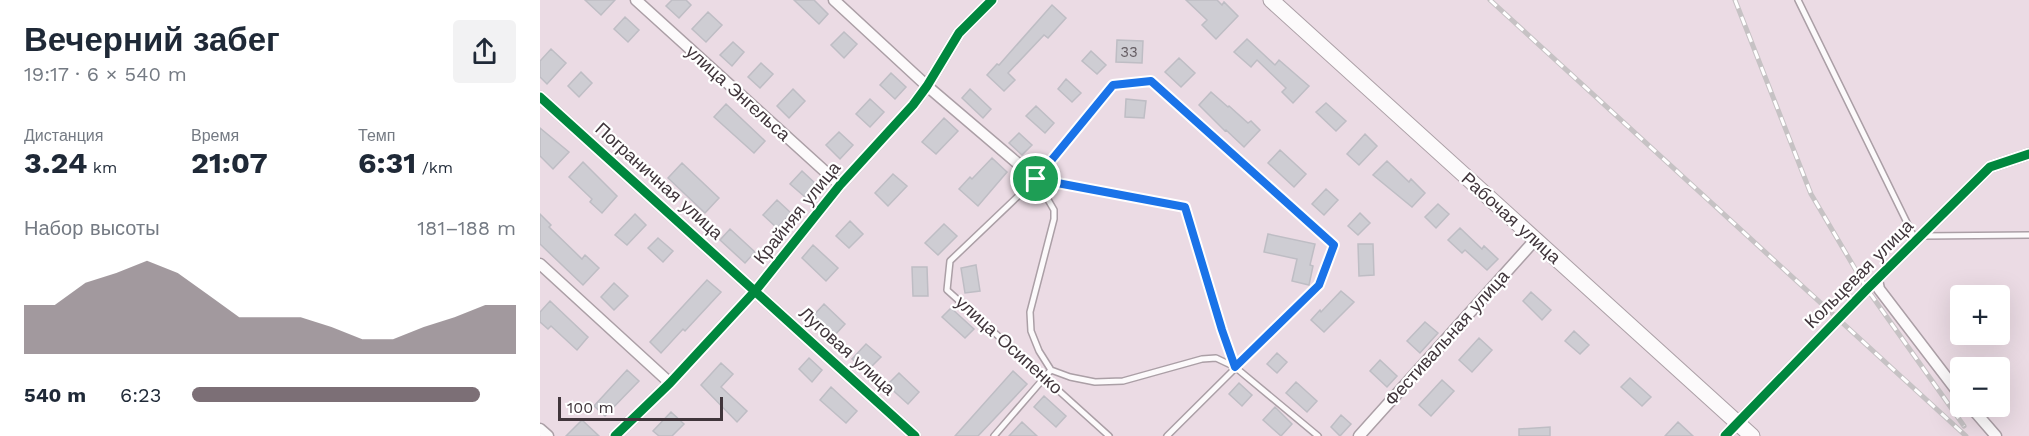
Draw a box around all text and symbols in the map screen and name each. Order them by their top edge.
text: Вечерний забег [24,20,280,59]
button: share [453,20,516,83]
street label: улица Энгельса [682,40,796,146]
house number: 33 [1120,43,1138,61]
text: 19:17 · 6 × 540 m [24,62,187,86]
street label: Пограничная улица [591,118,728,244]
text: Дистанция [24,126,103,145]
text: Время [191,126,239,145]
text: Темп [358,126,395,145]
text: 3.24 [24,145,87,180]
text: 21:07 [191,145,268,180]
text: 6:31 [358,145,416,180]
pin [1010,153,1061,204]
street label: Крайняя улица [749,157,845,268]
text: km [87,158,117,177]
text: /km [416,158,453,177]
icon: arrive [1019,162,1052,195]
street label: Рабочая улица [1457,168,1566,268]
street label: Кольцевая улица [1800,214,1918,332]
text: Набор высоты [24,216,160,240]
text: 181–188 m [417,216,516,240]
street label: Фестивальная улица [1380,265,1514,410]
map controls [1950,285,2010,417]
button: + [1950,285,2010,345]
street label: улица Осипенко [952,291,1067,398]
street label: Луговая улица [795,302,900,400]
button: − [1950,357,2010,417]
text: 540 m [24,383,86,407]
text: 6:23 [120,383,161,407]
scale bar [558,394,723,422]
text: 100 m [567,398,614,417]

